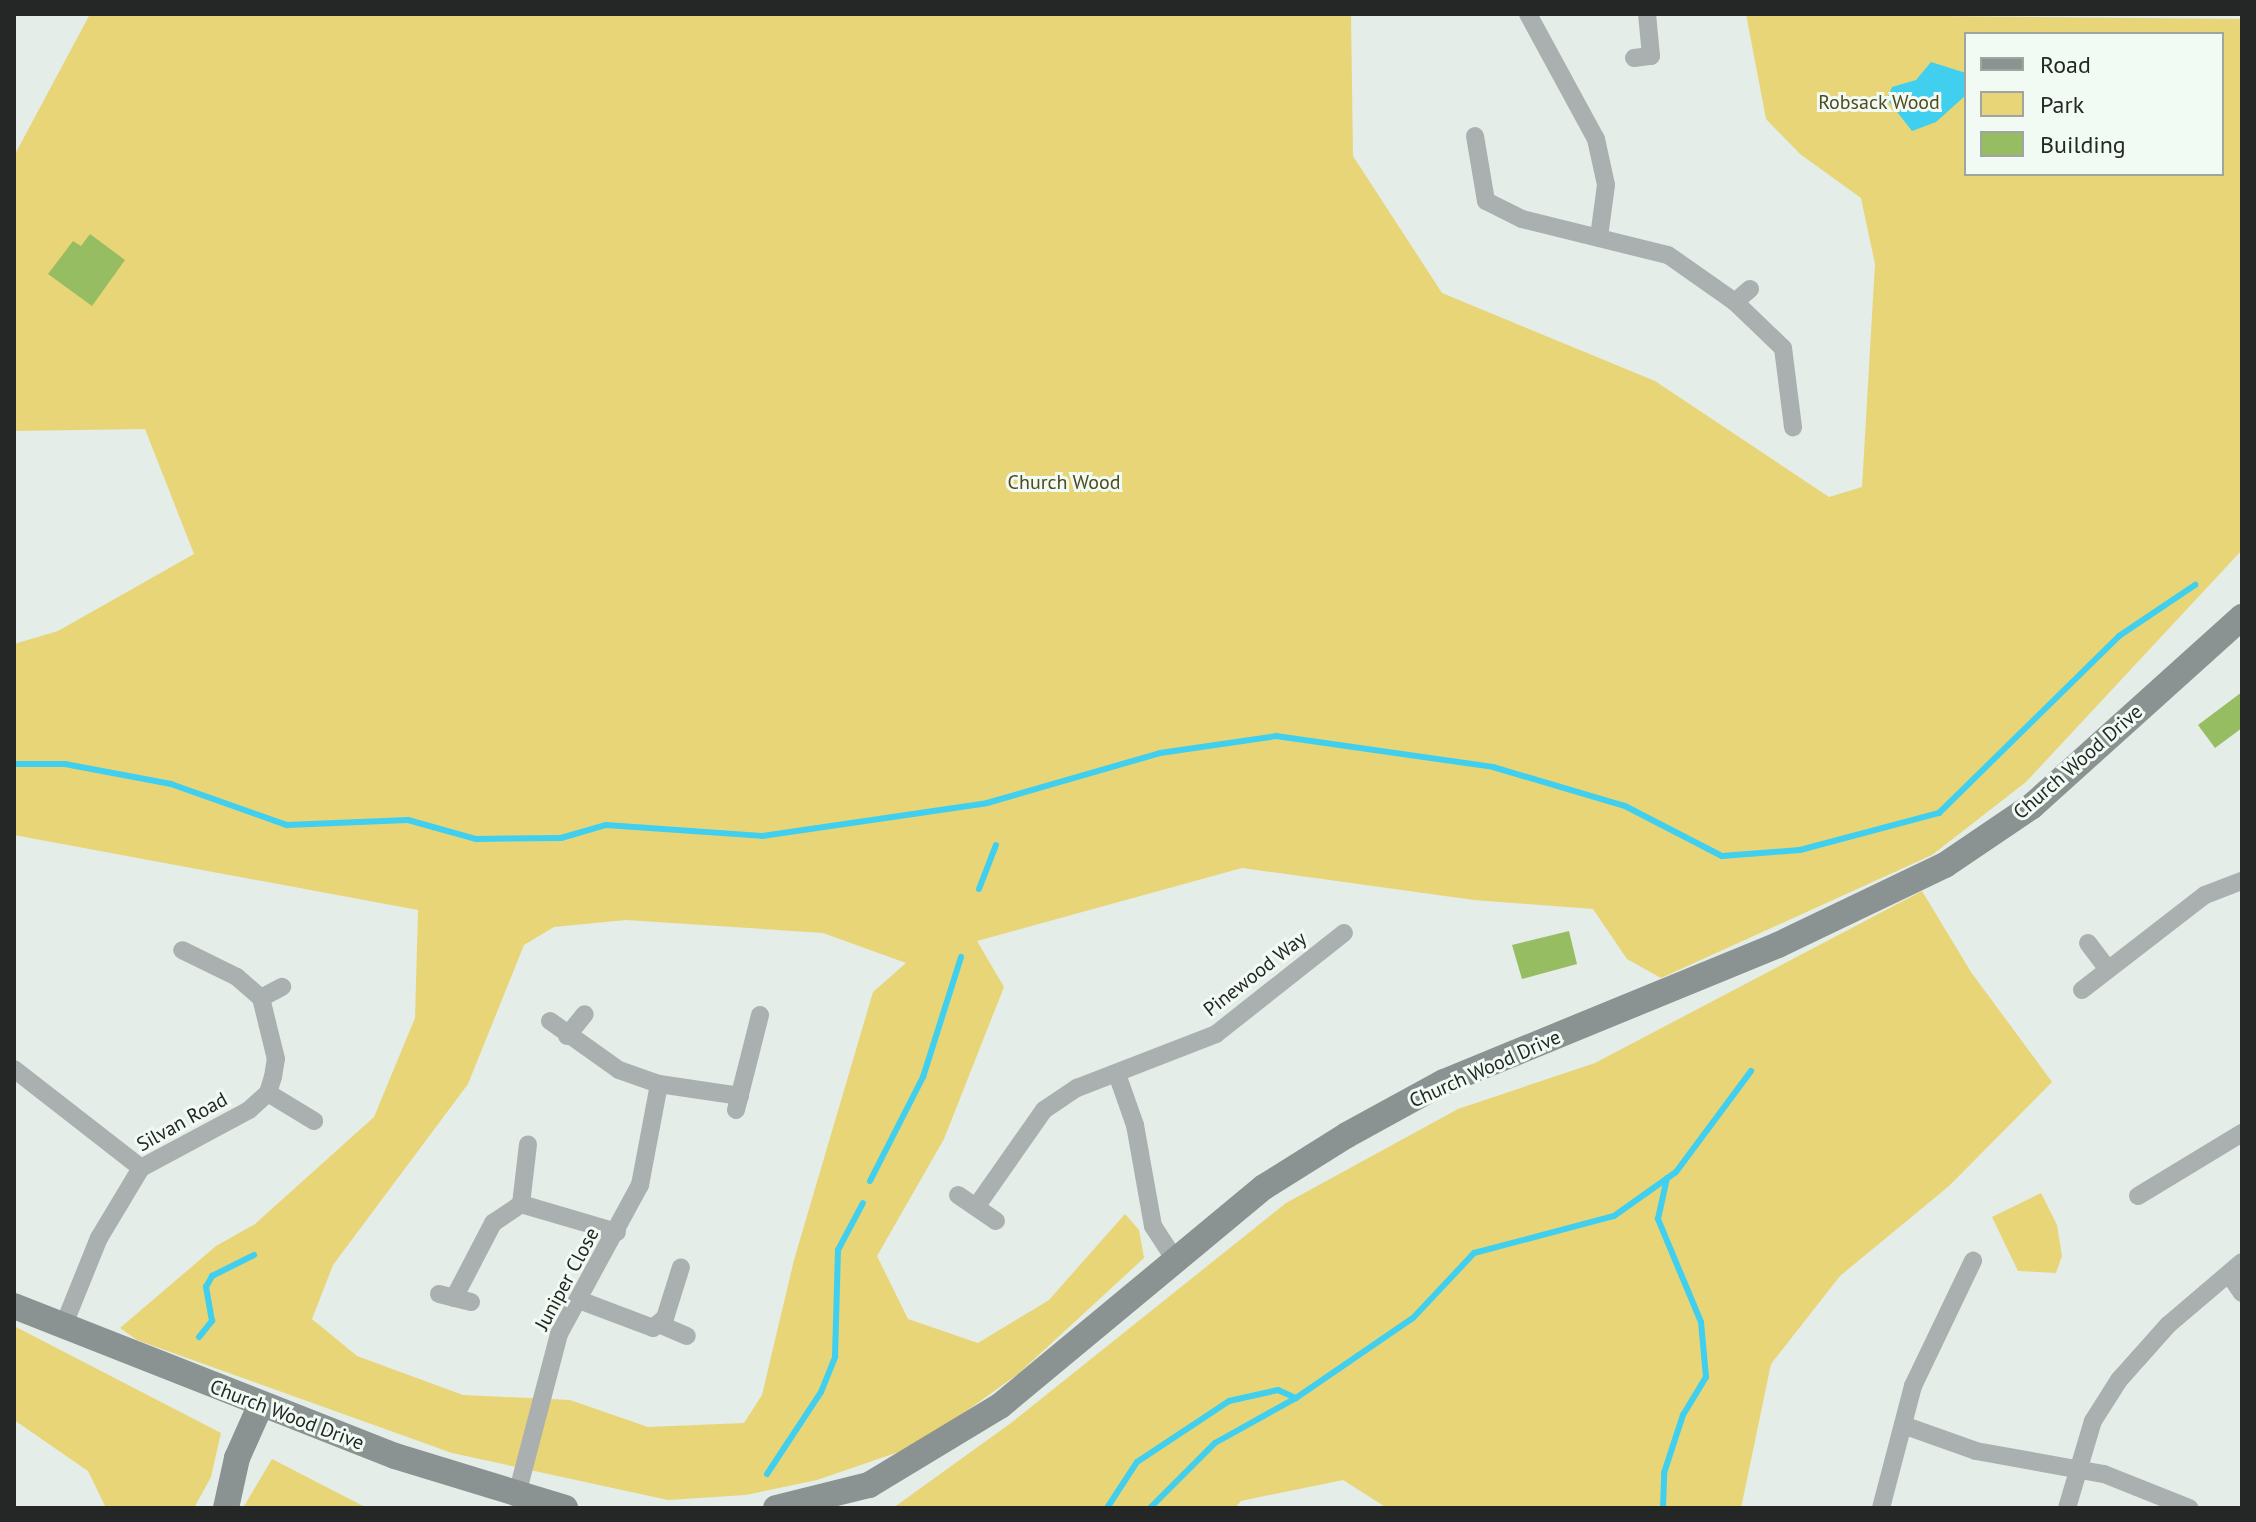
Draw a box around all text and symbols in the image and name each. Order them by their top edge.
legend [1964,32,2224,176]
text: Road [2040,49,2091,80]
text: Park [2040,89,2084,120]
park label: Robsack Wood [1818,90,1940,114]
text: Building [2040,129,2126,160]
park label: Church Wood [1007,470,1121,494]
street label: Church Wood Drive [2008,699,2148,825]
street label: Pinewood Way [1199,926,1311,1022]
street label: Church Wood Drive [1406,1025,1564,1113]
street label: Silvan Road [132,1087,232,1157]
street label: Juniper Close [530,1224,604,1334]
street label: Church Wood Drive [206,1375,368,1455]

